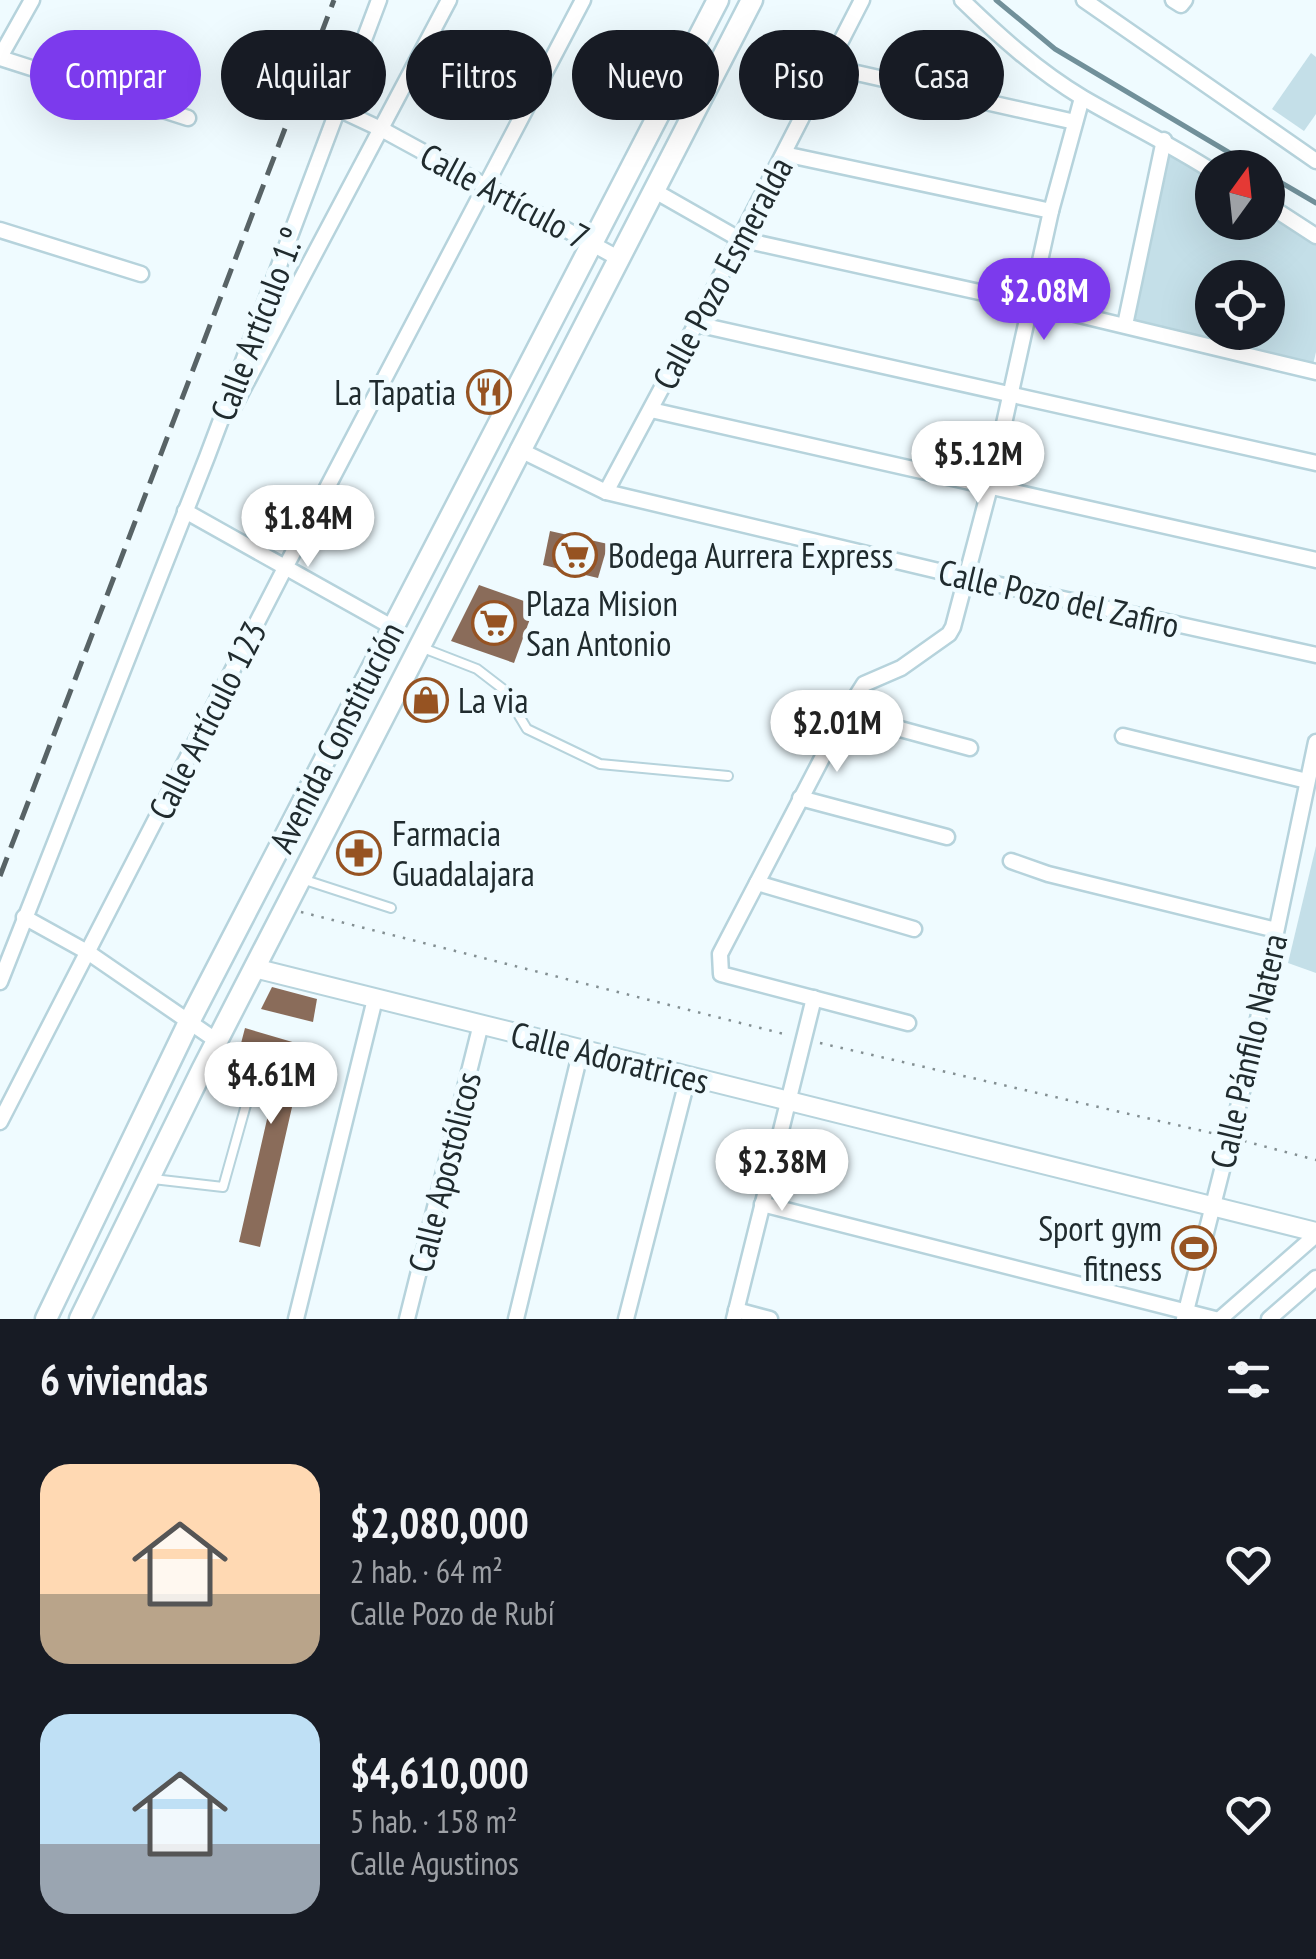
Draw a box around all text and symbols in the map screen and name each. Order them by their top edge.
chip: Comprar [30,30,201,120]
chip: Alquilar [221,30,386,120]
chip: Filtros [406,30,552,120]
chip: Nuevo [572,30,719,120]
chip: Piso [739,30,859,120]
chip: Casa [879,30,1004,120]
street label: Calle Artículo 7 [412,132,598,260]
street label: Calle Pozo Esmeralda [641,149,803,397]
north arrow [1195,150,1285,240]
map controls [1195,150,1285,350]
street label: Calle Artículo 1.º [199,221,315,427]
pin: $2.08M [963,258,1125,343]
button: locate [1195,260,1285,350]
text: $2.08M [999,269,1089,311]
place label: La Tapatia [334,369,456,415]
restaurant icon: La Tapatia [466,369,512,415]
pin: $5.12M [897,421,1059,506]
text: $5.12M [933,432,1023,474]
pin: $1.84M [227,485,389,570]
text: $1.84M [263,496,353,538]
supermarket icon: Bodega Aurrera Express [552,532,598,578]
place label: Bodega Aurrera Express [608,532,893,578]
street label: Calle Pozo del Zafiro [934,548,1184,648]
place label: Plaza Mision San Antonio [526,580,678,666]
supermarket icon: Plaza Mision San Antonio [471,600,517,646]
street label: Calle Artículo 123 [137,613,277,827]
street label: Avenida Constitución [258,614,414,860]
shop icon: La via [403,677,449,723]
place label: La via [458,677,528,723]
pin: $2.01M [756,690,918,775]
text: $2.01M [792,701,882,743]
place label: Farmacia Guadalajara [392,810,535,896]
pharmacy icon: Farmacia Guadalajara [336,830,382,876]
street label: Calle Pánfilo Natera [1199,929,1297,1173]
street label: Calle Adoratrices [506,1010,714,1104]
pin: $4.61M [190,1042,352,1127]
text: $4.61M [226,1053,316,1095]
street label: Calle Apostólicos [397,1067,491,1277]
pin: $2.38M [701,1129,863,1214]
text: $2.38M [737,1140,827,1182]
place label: Sport gym fitness [1038,1205,1162,1291]
sports icon: Sport gym fitness [1171,1225,1217,1271]
text: 6 viviendas [40,1352,208,1407]
icon: filters [1221,1352,1276,1407]
text: $2,080,000 [350,1495,529,1550]
icon: home [120,1504,240,1624]
icon: heart [1221,1537,1276,1592]
text: 2 hab. · 64 m² [350,1550,503,1592]
text: Calle Pozo de Rubí [350,1592,555,1634]
text: $4,610,000 [350,1745,529,1800]
icon: home [120,1754,240,1874]
icon: heart [1221,1787,1276,1842]
text: 5 hab. · 158 m² [350,1800,517,1842]
text: Calle Agustinos [350,1842,519,1884]

